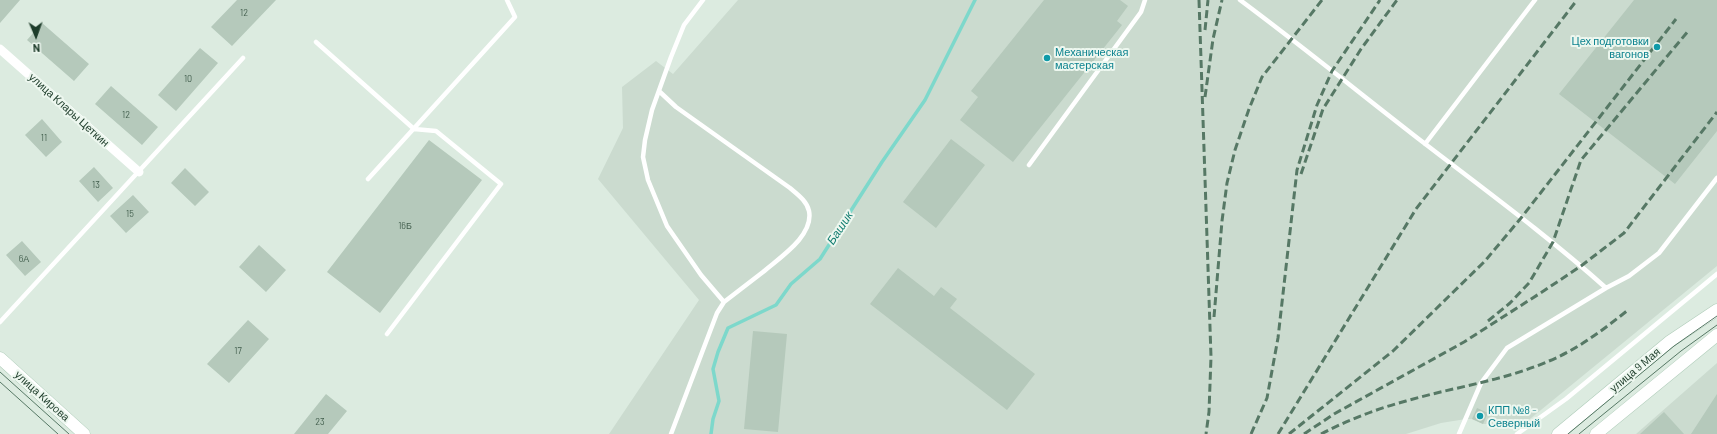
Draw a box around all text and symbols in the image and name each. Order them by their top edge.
house number: 12 [240,8,248,18]
north arrow [16,16,56,56]
place label: Цех подготовки вагонов [1572,34,1649,60]
text: N [33,42,40,55]
marker: Цех подготовки вагонов [1652,42,1662,52]
place label: Механическая мастерская [1055,45,1128,71]
marker: Механическая мастерская [1042,53,1052,63]
street label: улица Клары Цеткин [26,70,112,150]
house number: 10 [184,74,192,84]
house number: 12 [122,110,130,120]
house number: 11 [41,133,47,143]
house number: 13 [92,180,100,190]
house number: 15 [126,209,134,219]
water label: Башик [824,209,856,247]
house number: 16Б [398,221,412,231]
house number: 6А [19,254,29,264]
street label: улица 9 Мая [1607,345,1663,395]
house number: 17 [234,346,242,356]
street label: улица Кирова [12,368,72,424]
place label: КПП №8 - Северный [1488,403,1540,429]
marker: КПП №8 - Северный [1475,411,1485,421]
house number: 23 [315,417,325,427]

